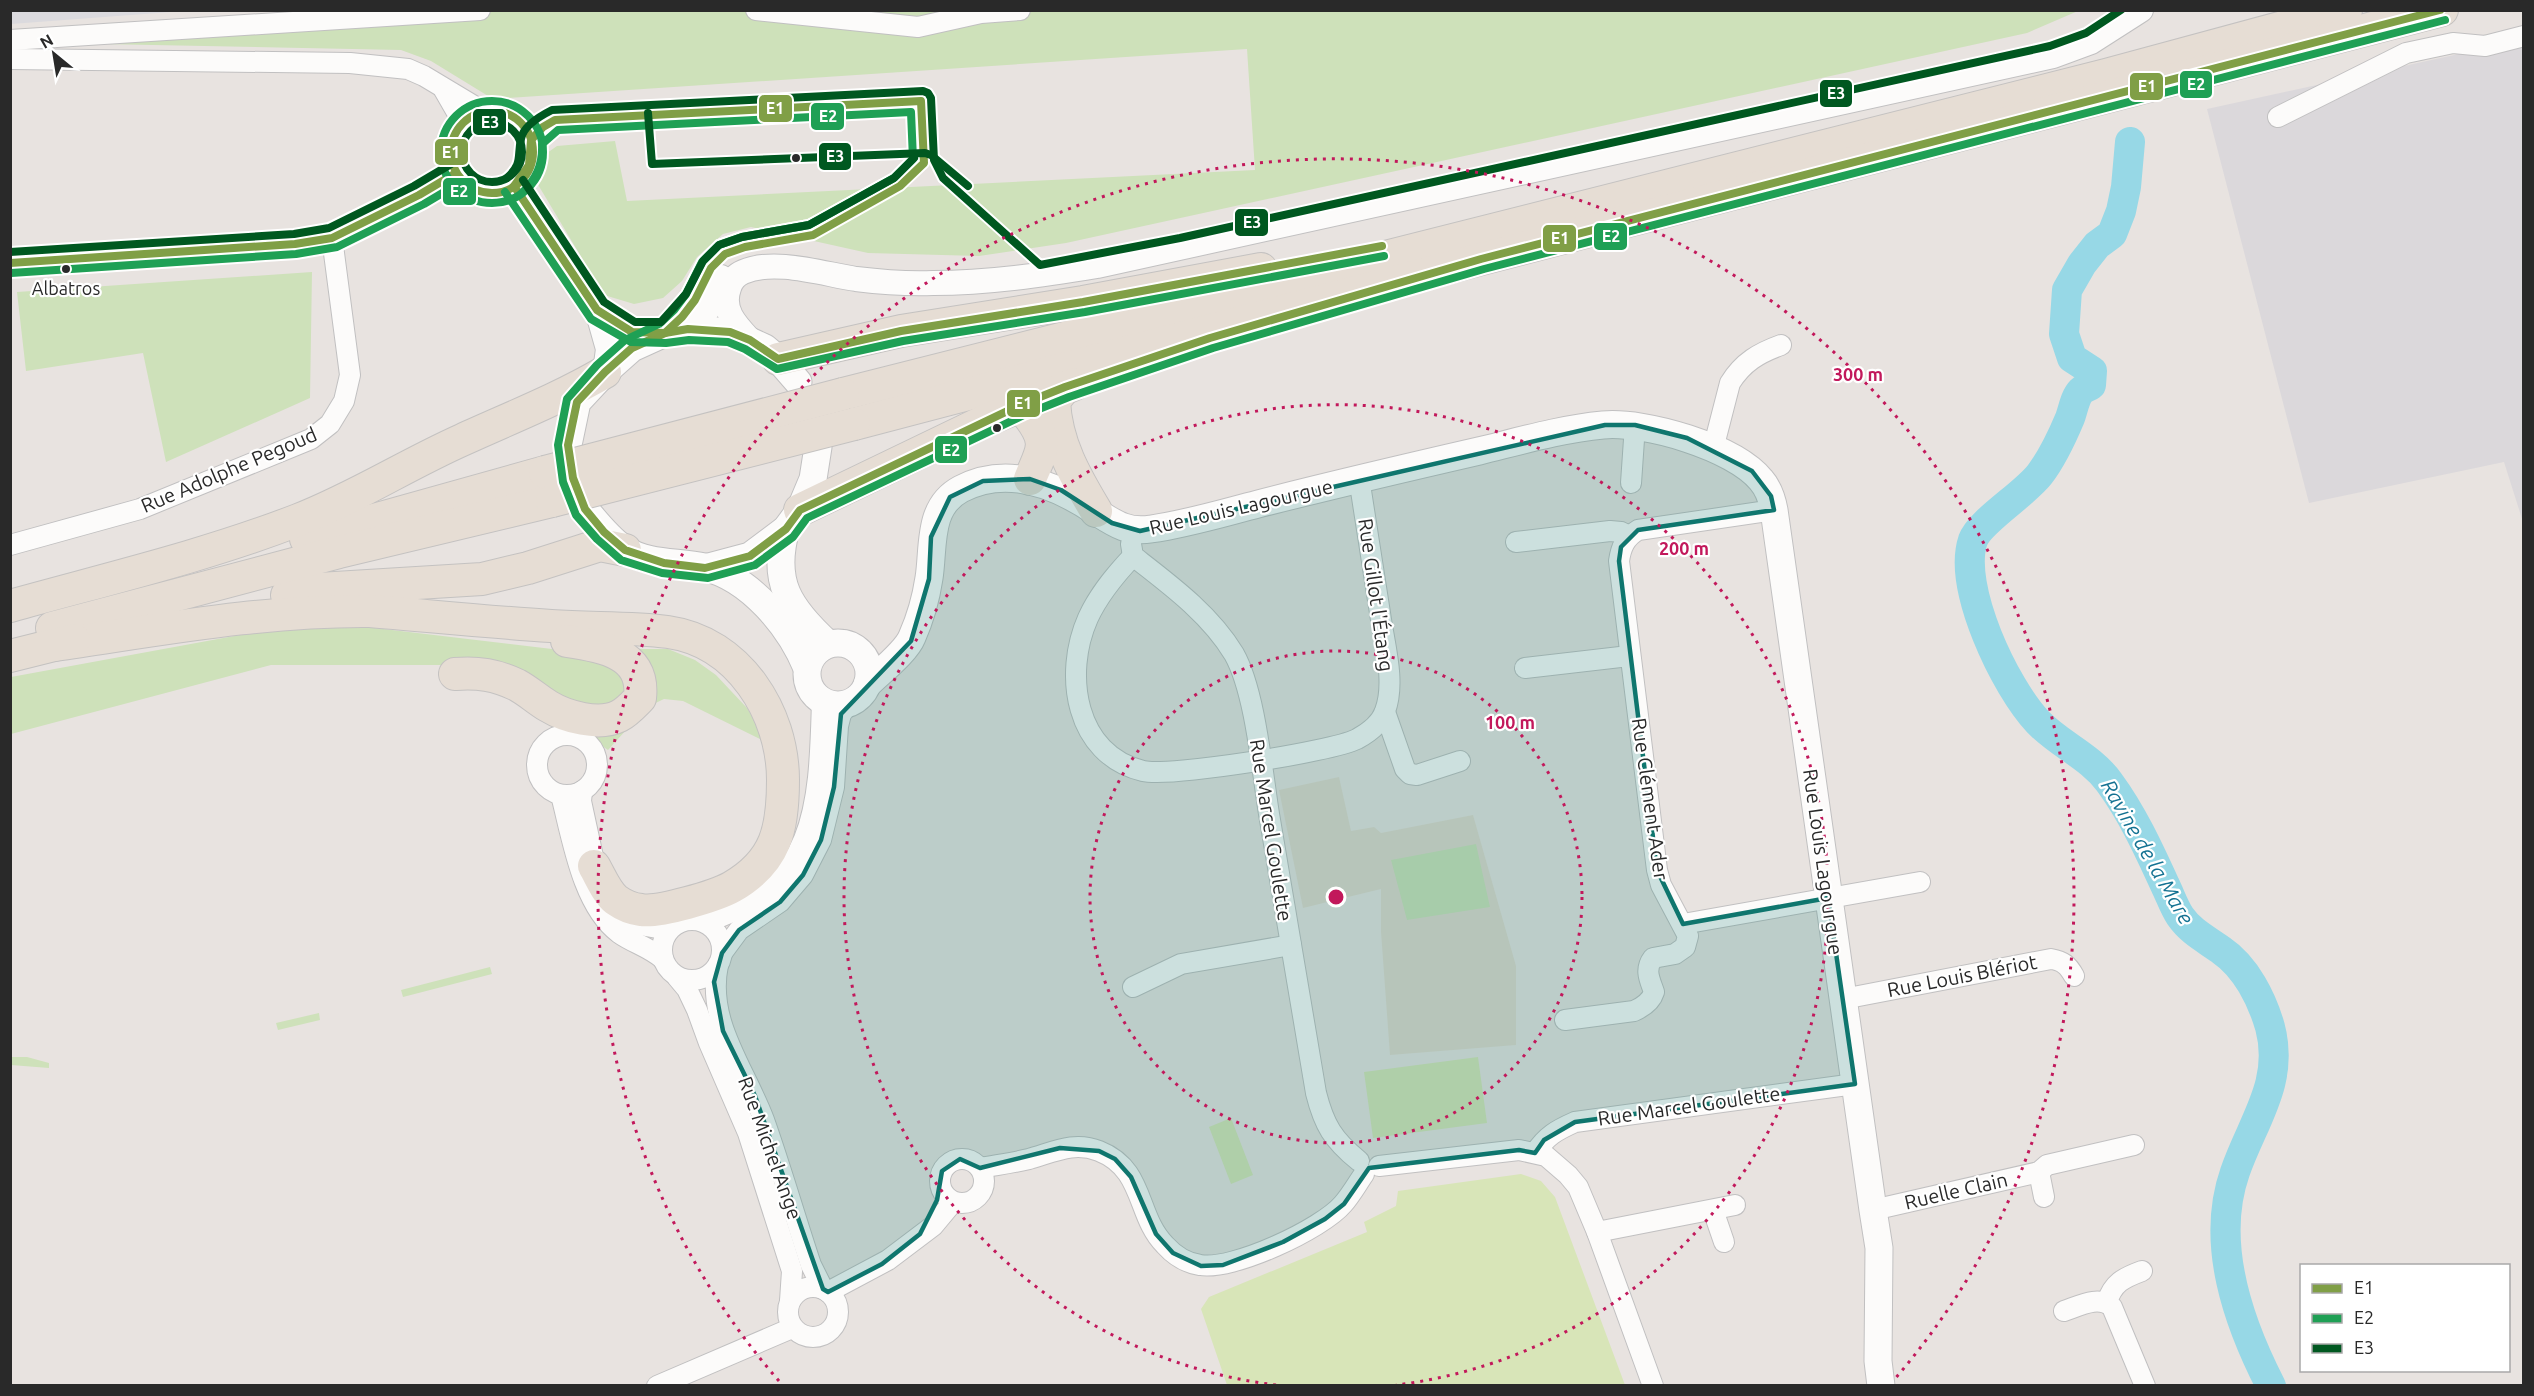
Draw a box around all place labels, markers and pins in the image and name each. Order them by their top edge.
unlabelled marker [790,152,802,164]
marker: Albatros [60,263,72,275]
place label: Albatros [32,278,100,298]
unlabelled marker [991,422,1003,434]
centre of rings [1326,887,1346,907]

